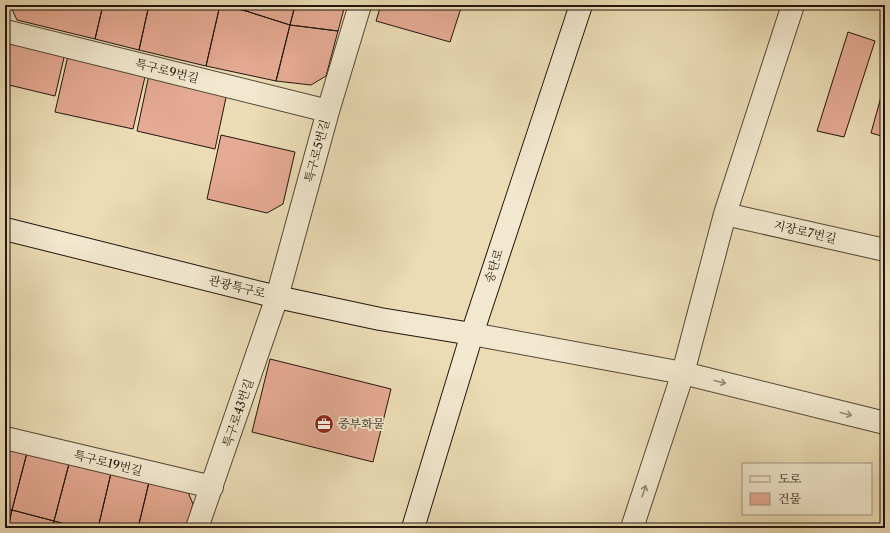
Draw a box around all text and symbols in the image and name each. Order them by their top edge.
street label: 특구로9번길 [134,55,200,86]
street label: 특구로5번길 [301,118,332,184]
street label: 지장로7번길 [772,217,838,246]
street label: 송탄로 [481,247,506,285]
street label: 관광특구로 [207,272,267,301]
street label: 특구로43번길 [219,377,256,449]
one-way arrow [714,379,727,386]
one-way arrow [840,410,853,418]
office icon: 중부화물 [313,413,335,435]
place label: 중부화물 [338,416,385,431]
street label: 특구로19번길 [72,447,144,478]
legend [742,463,872,515]
text: 도로 [778,471,802,486]
one-way arrow [641,485,649,497]
text: 건물 [778,491,802,506]

